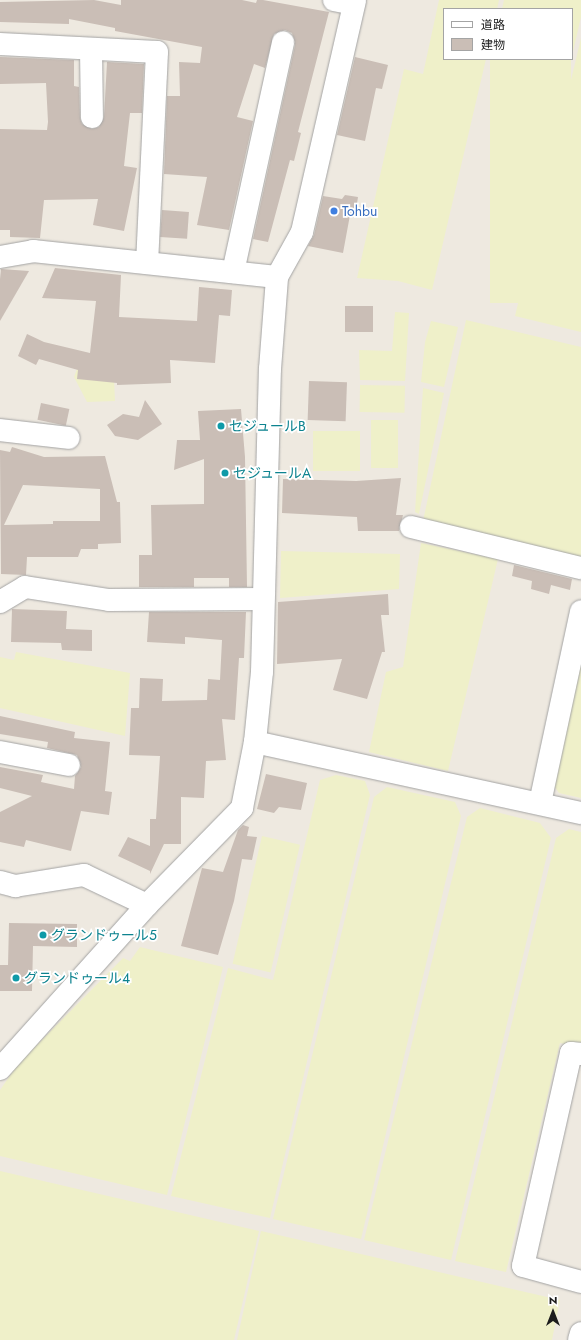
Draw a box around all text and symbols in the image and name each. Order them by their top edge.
legend [443,8,573,60]
text: 道路 [481,16,505,34]
text: 建物 [481,36,505,54]
place label: Tohbu [342,203,377,219]
marker: Tohbu [329,206,339,216]
place label: セジュールB [229,418,307,434]
marker: セジュールB [216,421,226,431]
place label: セジュールA [233,465,312,481]
marker: セジュールA [220,468,230,478]
place label: グランドゥール5 [51,927,157,943]
marker: グランドゥール5 [38,930,48,940]
place label: グランドゥール4 [24,970,130,986]
marker: グランドゥール4 [11,973,21,983]
north arrow [533,1292,573,1332]
text: N [549,1292,557,1308]

